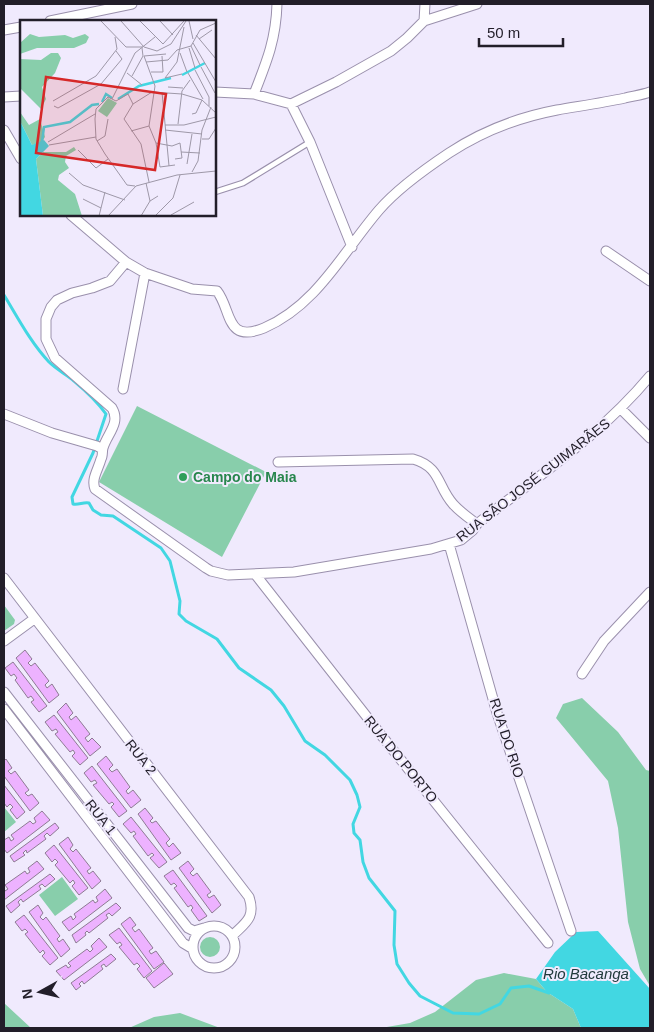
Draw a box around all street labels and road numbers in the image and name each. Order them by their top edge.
street label: RUA SÃO JOSÉ GUIMARÃES [453,415,613,545]
street label: RUA DO RIO [487,696,527,780]
street label: RUA DO PORTO [361,712,441,806]
street label: RUA 2 [122,736,160,778]
street label: RUA 1 [82,796,120,838]

